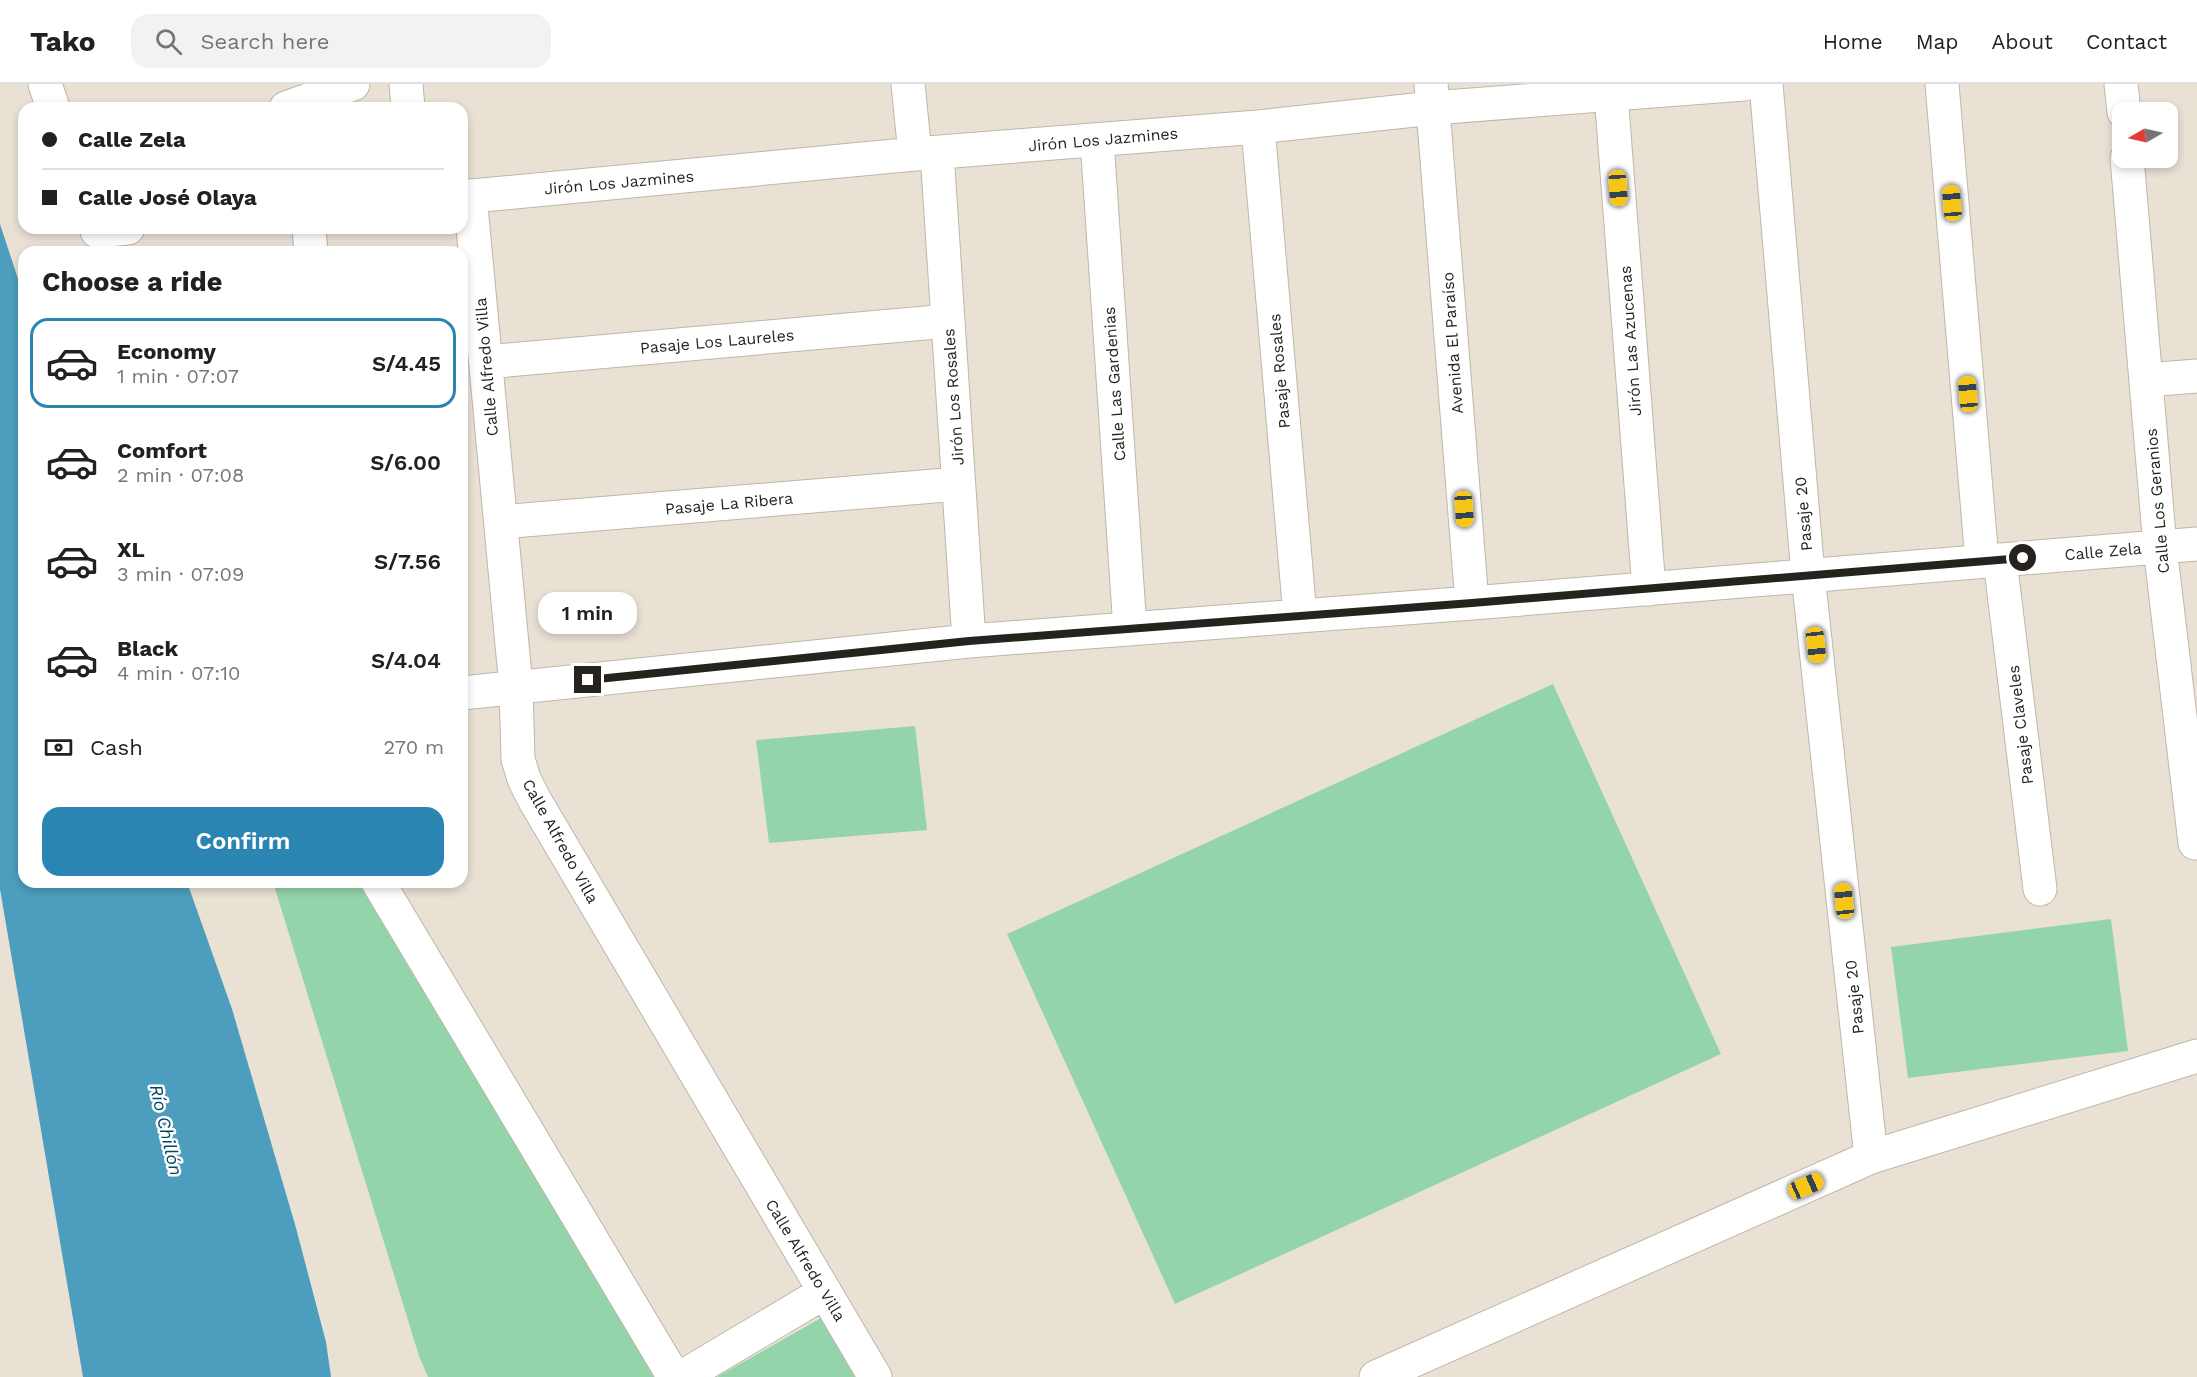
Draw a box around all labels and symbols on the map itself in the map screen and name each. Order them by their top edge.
north arrow [2112,102,2178,168]
street label: Jirón Los Jazmines [1027,123,1179,156]
street label: Jirón Los Jazmines [543,166,695,199]
car [1608,169,1628,207]
car [1941,184,1963,222]
street label: Jirón Las Azucenas [1616,265,1645,417]
street label: Avenida El Paraíso [1438,271,1467,415]
street label: Calle Alfredo Villa [471,297,502,437]
street label: Calle Las Gardenias [1100,306,1129,462]
street label: Pasaje Rosales [1265,313,1294,429]
street label: Pasaje Los Laureles [639,325,795,358]
street label: Jirón Los Rosales [939,328,968,466]
car [1957,375,1979,413]
street label: Calle Los Geranios [2142,428,2173,574]
street label: Pasaje 20 [1791,476,1816,552]
street label: Pasaje La Ribera [664,488,794,519]
car [1454,490,1474,528]
street label: Calle Zela [2064,539,2142,564]
route start [2009,544,2036,571]
callout: 1 min [538,593,638,635]
car [1805,626,1827,664]
street label: Pasaje Claveles [2004,664,2037,786]
route end [574,666,601,693]
street label: Calle Alfredo Villa [519,776,603,907]
car [1833,882,1855,920]
street label: Pasaje 20 [1841,959,1868,1035]
water label: Río Chillón [146,1082,187,1177]
car [1786,1170,1826,1202]
street label: Calle Alfredo Villa [762,1196,850,1325]

